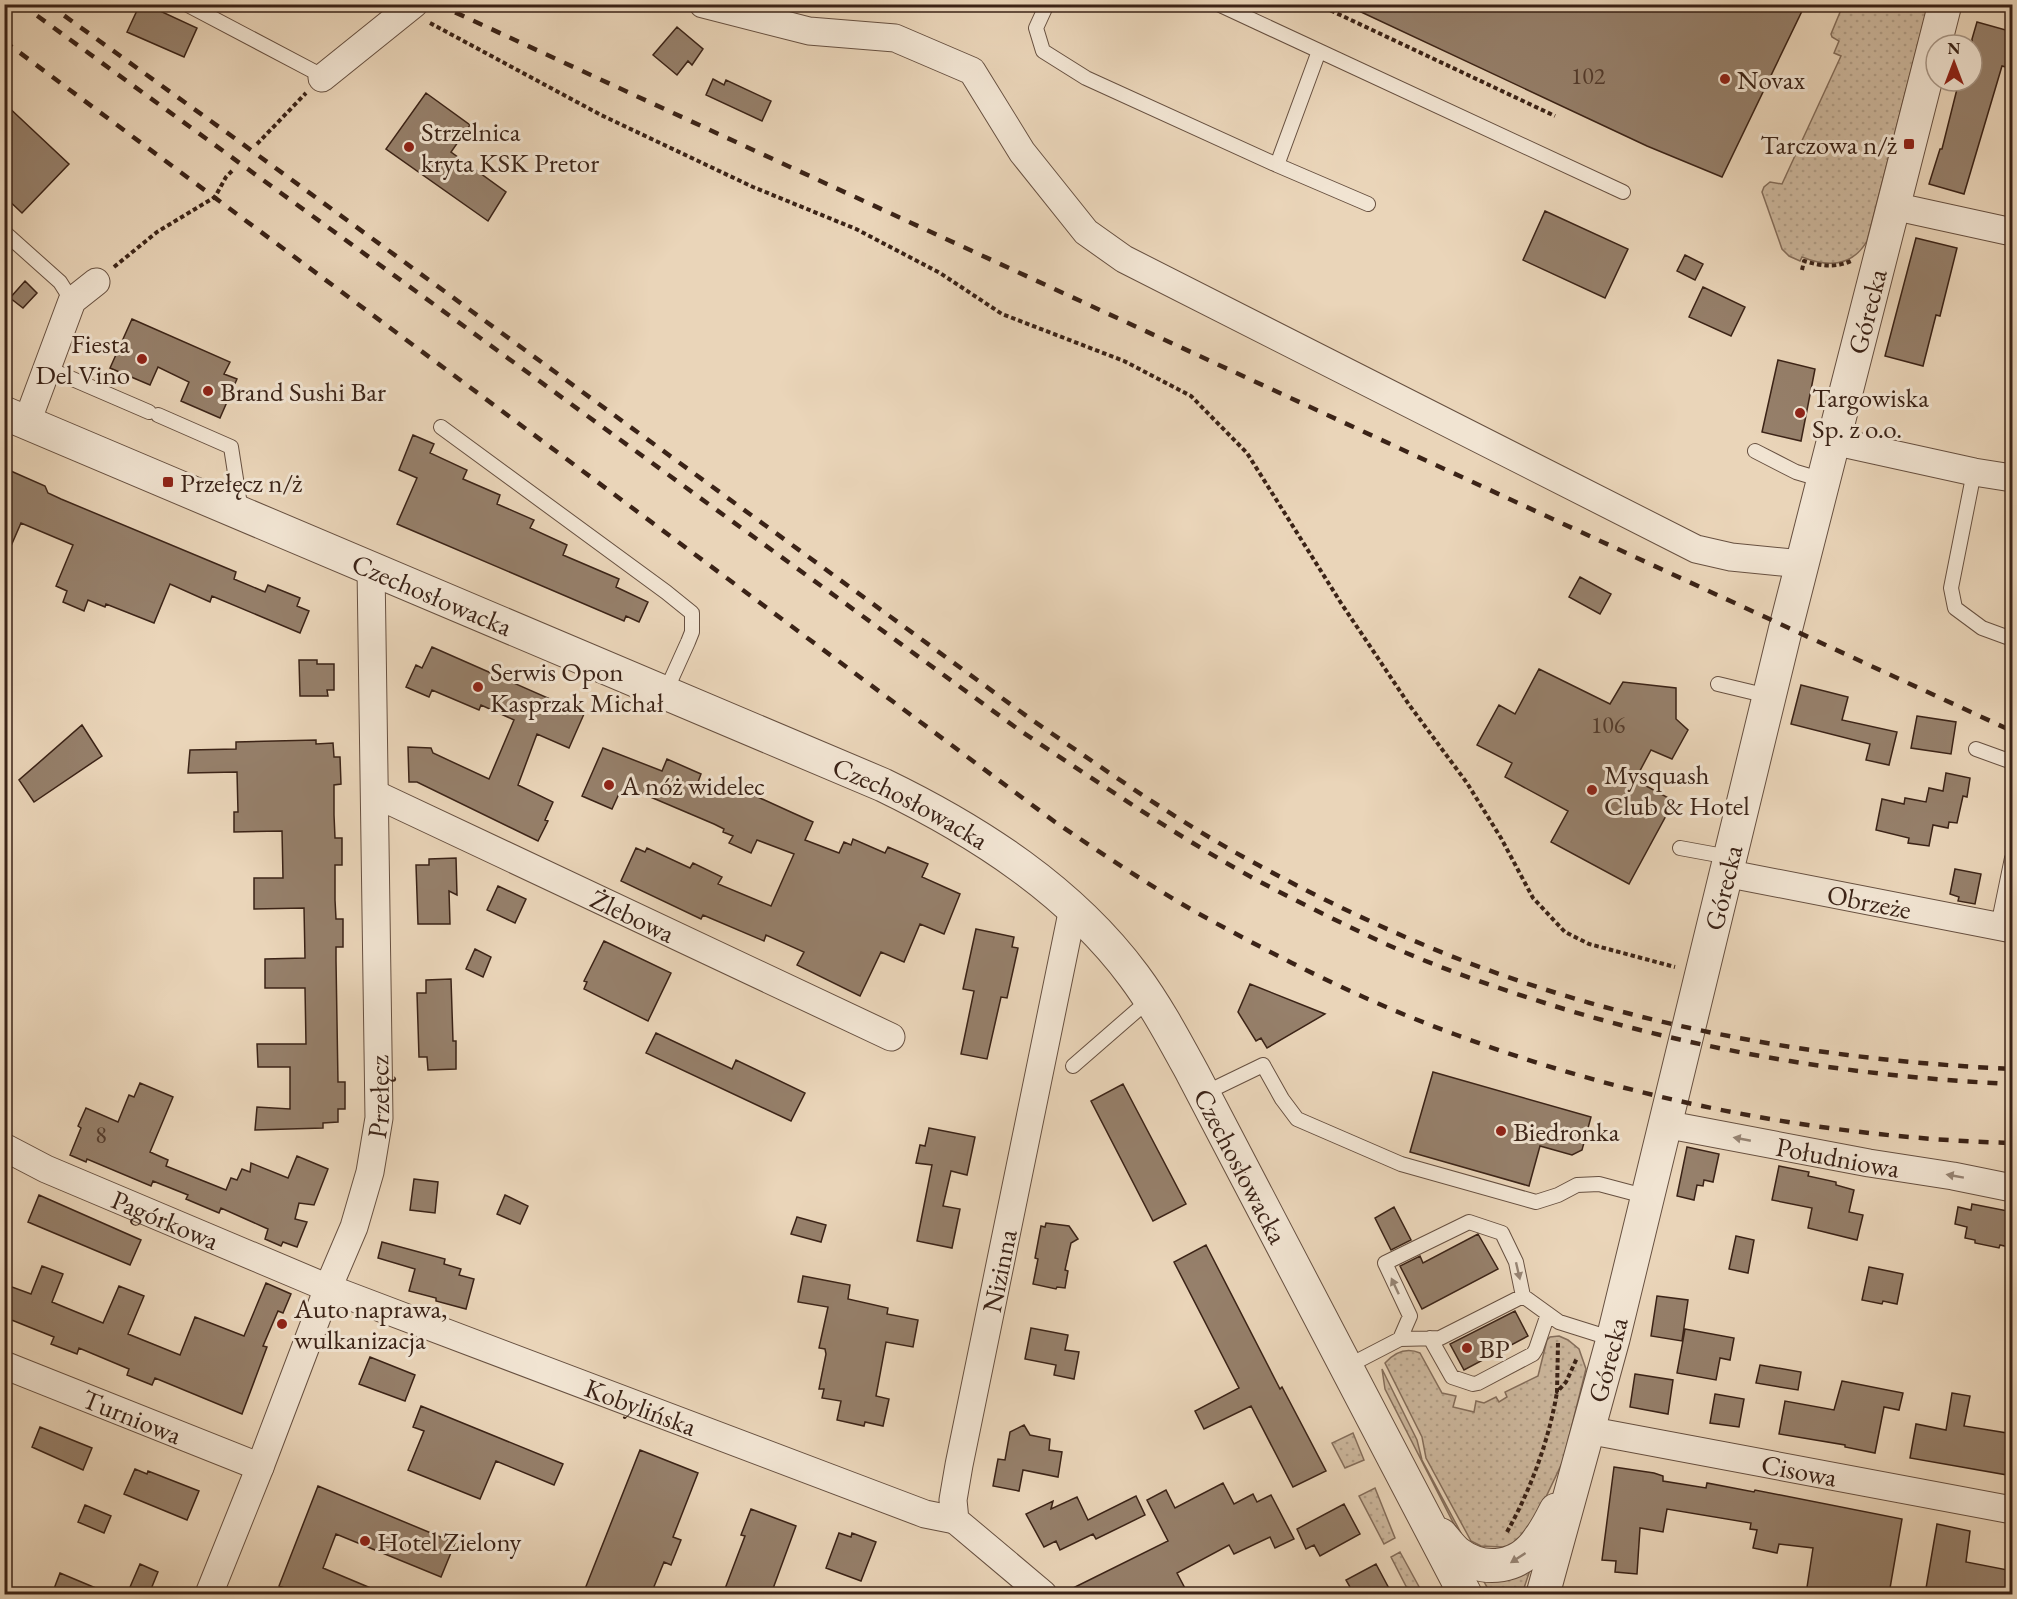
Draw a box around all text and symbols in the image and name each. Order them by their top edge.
north arrow [1924,33,1984,93]
text: N [1948,38,1961,59]
house number: 102 [1571,60,1606,91]
place label: Novax [1737,62,1806,97]
marker: Novax [1718,72,1732,86]
place label: Strzelnica kryta KSK Pretor [421,114,599,180]
place label: Tarczowa n/ż [1760,127,1898,162]
marker: Tarczowa n/ż [1902,137,1916,151]
marker: Strzelnica kryta KSK Pretor [402,140,416,154]
street label: Górecka [1839,265,1894,358]
place label: Fiesta Del Vino [35,326,130,392]
marker: Fiesta Del Vino [135,352,149,366]
place label: Brand Sushi Bar [220,374,386,409]
place label: Targowiska Sp. z o.o. [1812,380,1929,446]
marker: Brand Sushi Bar [201,384,215,398]
marker: Targowiska Sp. z o.o. [1793,406,1807,420]
place label: Przełęcz n/ż [180,465,303,500]
marker: Przełęcz n/ż [161,475,175,489]
street label: Czechosłowacka [347,545,518,644]
place label: Serwis Opon Kasprzak Michał [490,654,664,720]
marker: Serwis Opon Kasprzak Michał [471,680,485,694]
house number: 106 [1591,709,1625,740]
street label: Czechosłowacka [828,748,995,857]
place label: Mysquash Club & Hotel [1604,757,1750,823]
place label: A nóż widelec [620,768,765,803]
marker: A nóż widelec [602,778,616,792]
marker: Mysquash Club & Hotel [1585,783,1599,797]
street label: Górecka [1695,841,1750,934]
street label: Obrzeże [1824,876,1914,926]
street label: Żlebowa [585,881,681,950]
street label: Przełęcz [358,1054,397,1141]
street label: Czechosłowacka [1186,1082,1296,1250]
place label: Biedronka [1513,1114,1620,1149]
house number: 8 [95,1119,107,1150]
marker: Biedronka [1494,1124,1508,1138]
street label: Południowa [1773,1128,1902,1185]
one-way arrow [1733,1134,1752,1143]
one-way arrow [1945,1172,1964,1181]
street label: Pagórkowa [107,1181,224,1258]
street label: Nizinna [973,1226,1024,1315]
one-way arrow [1513,1262,1523,1280]
one-way arrow [1391,1277,1400,1294]
place label: Auto naprawa, wulkanizacja [293,1291,448,1357]
street label: Górecka [1579,1313,1635,1406]
marker: Auto naprawa, wulkanizacja [275,1317,289,1331]
place label: BP [1479,1331,1510,1366]
marker: BP [1460,1341,1474,1355]
street label: Kobylińska [580,1369,702,1443]
street label: Turniowa [77,1381,187,1452]
street label: Cisowa [1759,1446,1840,1494]
place label: Hotel Zielony [377,1524,522,1559]
marker: Hotel Zielony [358,1534,372,1548]
one-way arrow [1510,1552,1526,1564]

